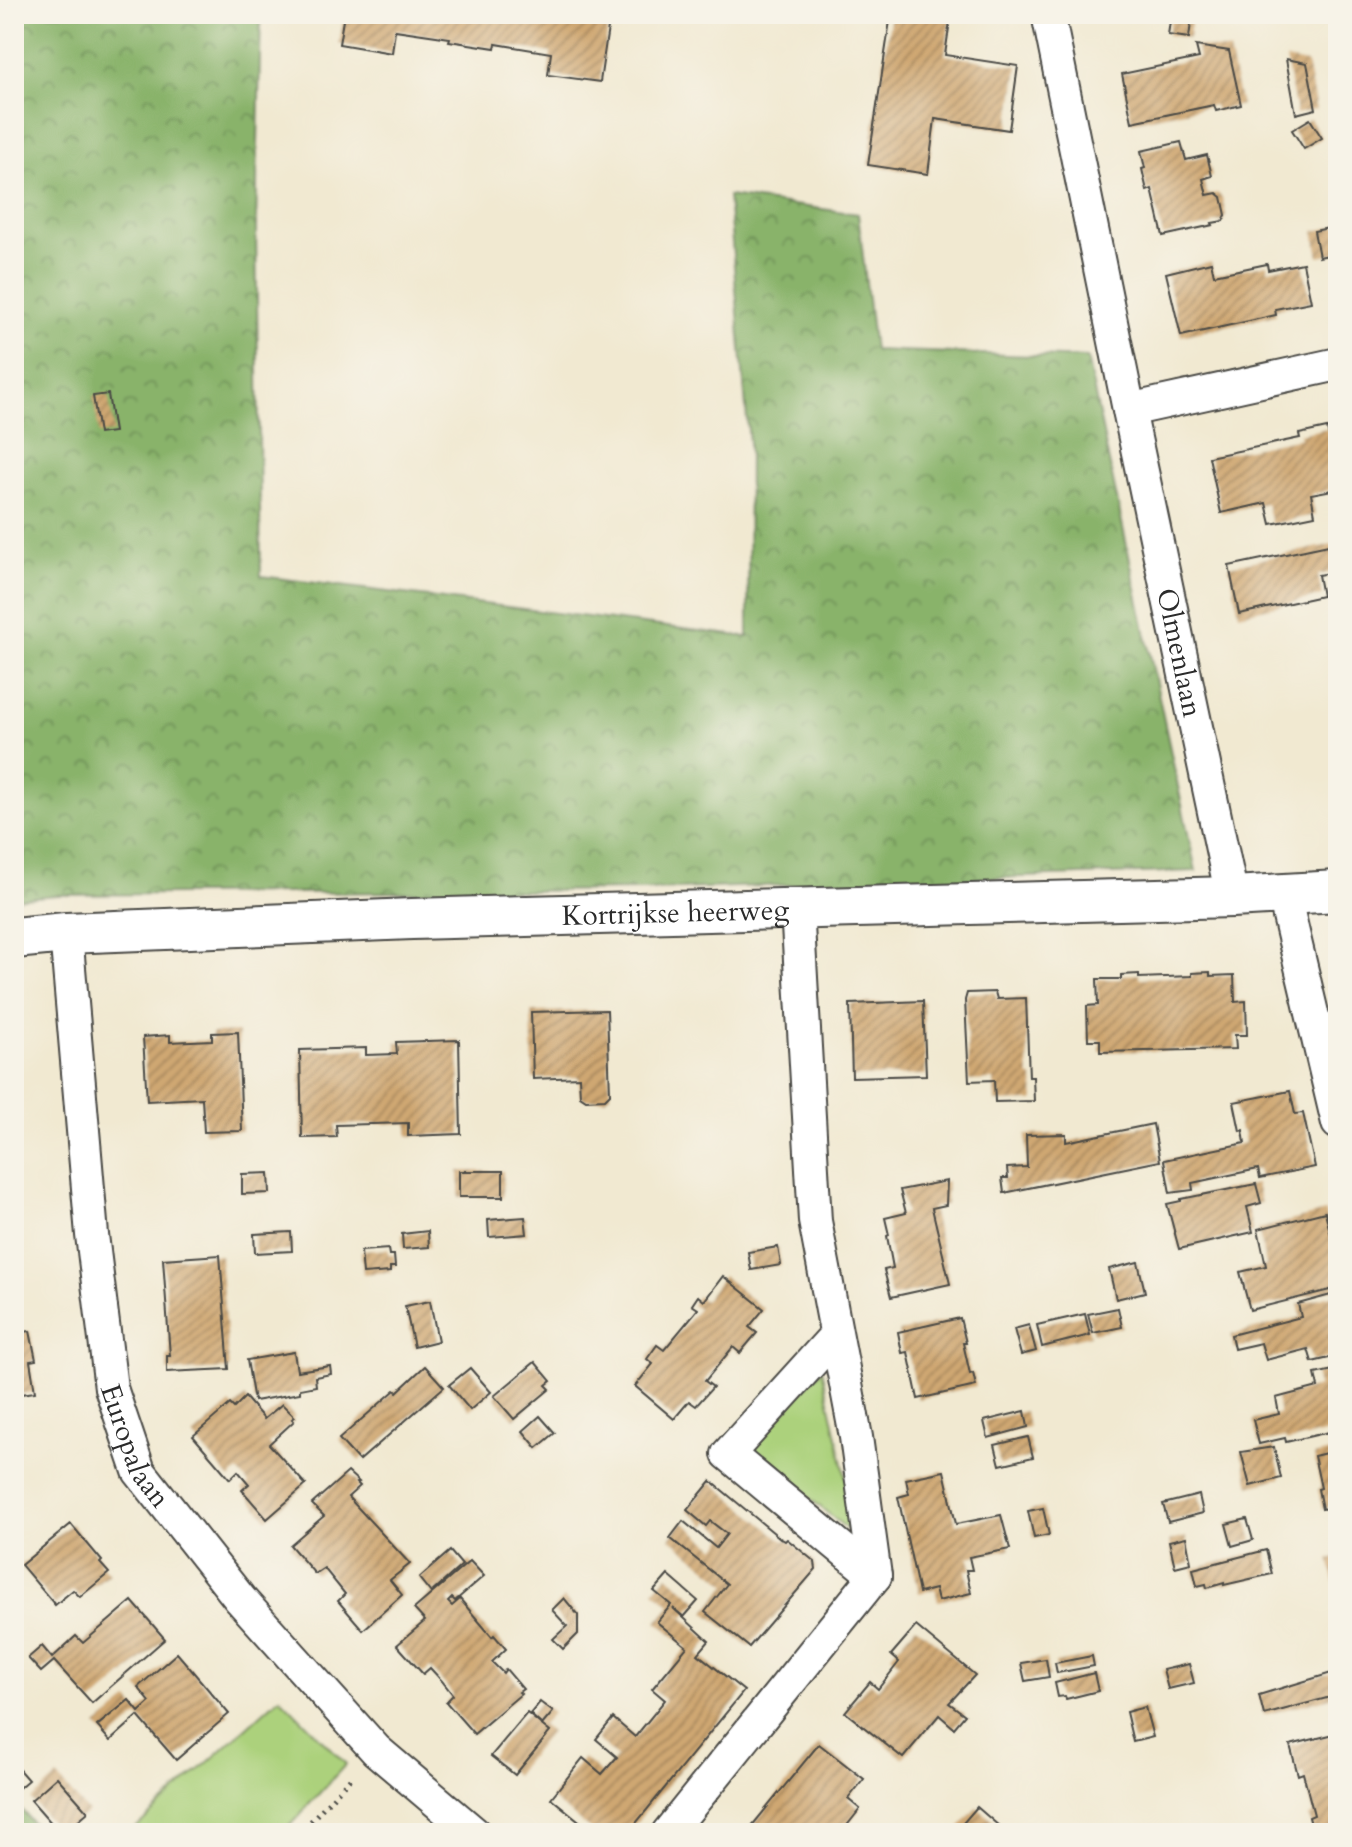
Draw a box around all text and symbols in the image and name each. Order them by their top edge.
street label: Olmenlaan [1147,585,1211,721]
street label: Kortrijkse heerweg [561,891,790,935]
street label: Europalaan [91,1379,179,1516]

